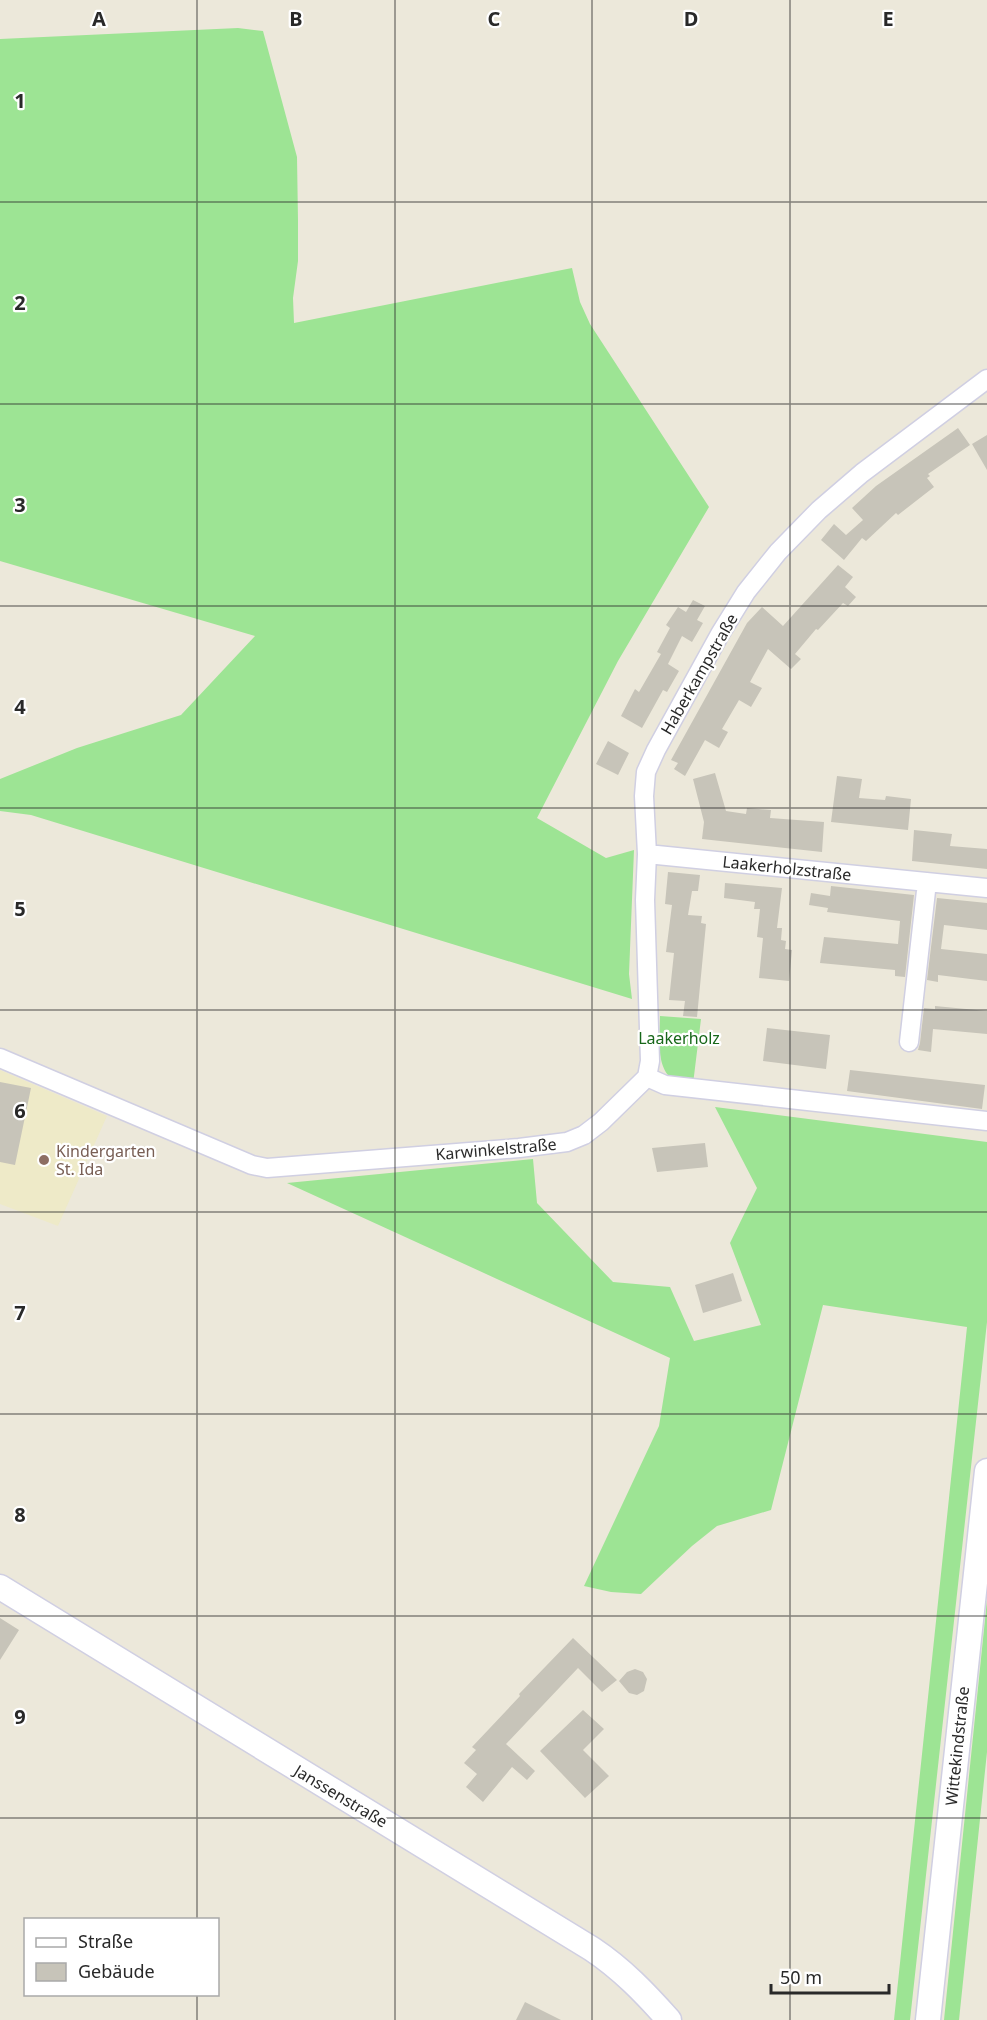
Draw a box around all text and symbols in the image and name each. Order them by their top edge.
text: A [92,5,106,32]
text: B [289,5,303,32]
text: C [488,5,501,32]
text: D [684,5,698,32]
text: E [882,5,894,32]
text: 1 [14,87,26,114]
text: 2 [14,289,26,316]
text: 3 [14,491,26,518]
street label: Haberkampstraße [655,609,743,739]
text: 4 [14,693,26,720]
street label: Laakerholzstraße [721,850,853,886]
text: 5 [14,895,26,922]
park label: Laakerholz [638,1027,720,1049]
text: 6 [14,1097,26,1124]
street label: Karwinkelstraße [434,1133,558,1165]
place label: Kindergarten St. Ida [56,1140,155,1180]
marker: Kindergarten St. Ida [37,1153,51,1167]
text: 7 [14,1299,26,1326]
text: 8 [14,1501,26,1528]
street label: Wittekindstraße [940,1685,974,1807]
text: 9 [14,1703,26,1730]
street label: Janssenstraße [288,1758,392,1833]
legend [24,1918,219,1996]
text: Straße [78,1929,133,1953]
scale bar [771,1957,890,1995]
text: Gebäude [78,1959,155,1983]
text: 50 m [780,1965,822,1989]

